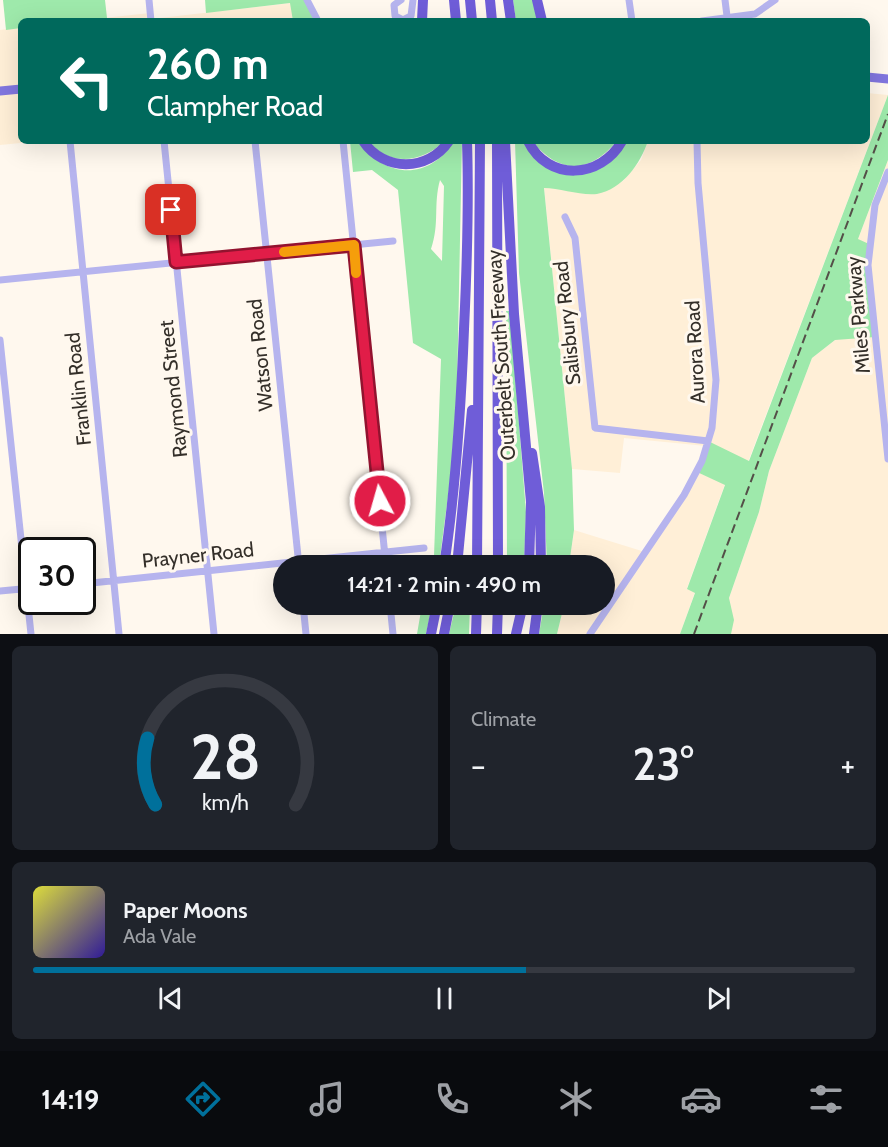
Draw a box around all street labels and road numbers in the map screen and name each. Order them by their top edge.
street label: Outerbelt South Freeway [482,249,520,461]
street label: Miles Parkway [841,255,875,375]
street label: Salisbury Road [549,260,585,386]
street label: Watson Road [242,298,278,412]
street label: Aurora Road [680,300,710,404]
street label: Raymond Street [154,319,192,459]
street label: Franklin Road [60,331,96,447]
street label: Prayner Road [141,537,255,573]

